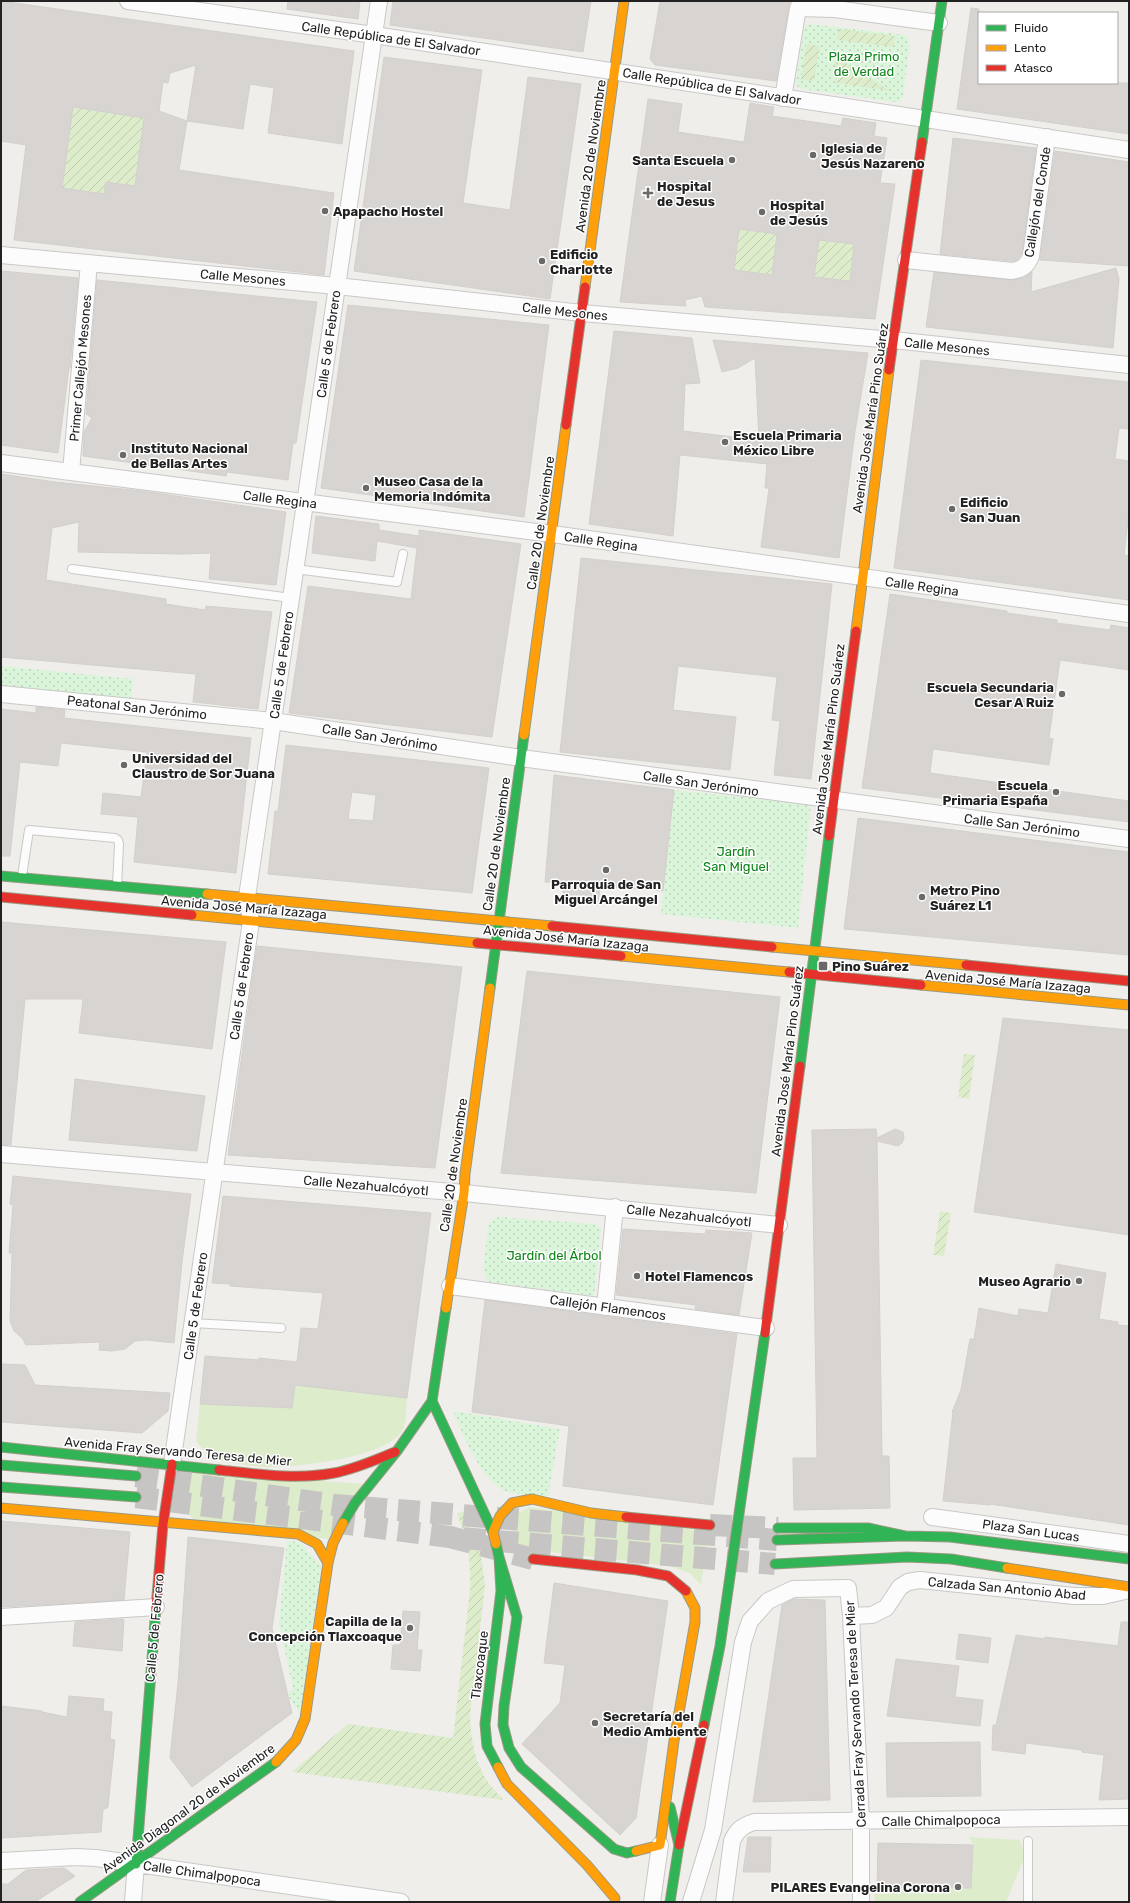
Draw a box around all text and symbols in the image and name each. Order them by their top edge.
legend [978,12,1118,84]
street label: Calle República de El Salvador [300,19,481,58]
text: Fluido [1014,21,1048,35]
text: Lento [1014,41,1046,55]
park label: Plaza Primo de Verdad [828,49,900,79]
text: Atasco [1014,61,1053,75]
street label: Calle República de El Salvador [622,65,802,108]
street label: Avenida 20 de Noviembre [572,79,609,233]
place label: Iglesia de Jesús Nazareno [821,141,925,171]
street label: Callejón del Conde [1021,146,1054,258]
marker: Iglesia de Jesús Nazareno [808,150,818,160]
place label: Santa Escuela [632,153,724,168]
marker: Santa Escuela [727,155,737,165]
place label: Hospital de Jesus [657,179,715,209]
marker: Hospital de Jesus [642,187,654,199]
place label: Hospital de Jesús [770,198,828,228]
place label: Apapacho Hostel [333,204,443,219]
marker: Apapacho Hostel [320,206,330,216]
marker: Hospital de Jesús [757,207,767,217]
place label: Edificio Charlotte [550,247,613,277]
marker: Edificio Charlotte [537,256,547,266]
street label: Calle Mesones [199,266,287,289]
street label: Calle 5 de Febrero [314,289,343,399]
street label: Primer Callejón Mesones [67,293,94,442]
street label: Calle Mesones [521,300,609,323]
street label: Avenida José María Pino Suárez [850,321,891,514]
street label: Calle Mesones [903,335,991,358]
place label: Escuela Primaria México Libre [733,428,842,458]
marker: Escuela Primaria México Libre [720,437,730,447]
place label: Instituto Nacional de Bellas Artes [131,441,248,471]
marker: Instituto Nacional de Bellas Artes [118,450,128,460]
street label: Calle 20 de Noviembre [524,455,557,591]
place label: Museo Casa de la Memoria Indómita [374,474,490,504]
marker: Museo Casa de la Memoria Indómita [361,483,371,493]
street label: Calle Regina [242,488,318,512]
place label: Edificio San Juan [960,495,1020,525]
marker: Edificio San Juan [947,504,957,514]
street label: Calle Regina [563,529,639,555]
street label: Calle Regina [884,574,960,600]
street label: Calle 5 de Febrero [267,610,296,720]
street label: Avenida José María Pino Suárez [809,642,848,835]
place label: Escuela Secundaria Cesar A Ruiz [927,680,1054,710]
marker: Escuela Secundaria Cesar A Ruiz [1057,689,1067,699]
street label: Peatonal San Jerónimo [66,693,208,722]
street label: Calle San Jerónimo [321,721,439,754]
place label: Universidad del Claustro de Sor Juana [132,751,275,781]
marker: Universidad del Claustro de Sor Juana [119,760,129,770]
street label: Calle San Jerónimo [642,768,760,799]
street label: Calle 20 de Noviembre [480,776,513,912]
place label: Escuela Primaria España [943,778,1048,808]
marker: Escuela Primaria España [1051,787,1061,797]
street label: Calle San Jerónimo [963,811,1081,840]
park label: Jardín San Miguel [703,844,769,875]
marker: Parroquia de San Miguel Arcángel [601,865,611,875]
place label: Parroquia de San Miguel Arcángel [551,877,661,907]
place label: Metro Pino Suárez L1 [930,883,1000,913]
marker: Metro Pino Suárez L1 [917,892,927,902]
street label: Avenida José María Izazaga [160,893,328,923]
street label: Avenida José María Izazaga [482,922,650,956]
street label: Calle 5 de Febrero [227,931,256,1041]
place label: Pino Suárez [832,959,909,974]
marker: Pino Suárez [817,960,829,972]
street label: Avenida José María Pino Suárez [768,964,807,1157]
street label: Avenida José María Izazaga [924,967,1092,997]
street label: Calle 20 de Noviembre [437,1097,470,1233]
street label: Calle Nezahualcóyotl [303,1173,429,1198]
street label: Calle Nezahualcóyotl [626,1201,752,1230]
park label: Jardín del Árbol [506,1248,602,1263]
street label: Calle 5 de Febrero [181,1251,210,1361]
place label: Hotel Flamencos [645,1269,753,1284]
marker: Hotel Flamencos [632,1271,642,1281]
place label: Museo Agrario [978,1274,1071,1289]
marker: Museo Agrario [1074,1276,1084,1286]
street label: Callejón Flamencos [549,1292,667,1323]
street label: Avenida Fray Servando Teresa de Mier [64,1434,292,1469]
street label: Plaza San Lucas [981,1516,1081,1545]
street label: Calle 5 de Febrero [142,1573,167,1683]
street label: Calzada San Antonio Abad [927,1574,1087,1603]
street label: Cerrada Fray Servando Teresa de Mier [842,1600,869,1828]
place label: Capilla de la Concepción Tlaxcoaque [249,1614,402,1644]
marker: Capilla de la Concepción Tlaxcoaque [405,1623,415,1633]
street label: Tlaxcoaque [468,1630,491,1700]
place label: Secretaría del Medio Ambiente [603,1709,707,1739]
marker: Secretaría del Medio Ambiente [590,1718,600,1728]
street label: Avenida Diagonal 20 de Noviembre [99,1741,278,1877]
street label: Calle Chimalpopoca [881,1812,1001,1829]
street label: Calle Chimalpopoca [142,1858,262,1889]
place label: PILARES Evangelina Corona [770,1880,950,1895]
marker: PILARES Evangelina Corona [953,1882,963,1892]

